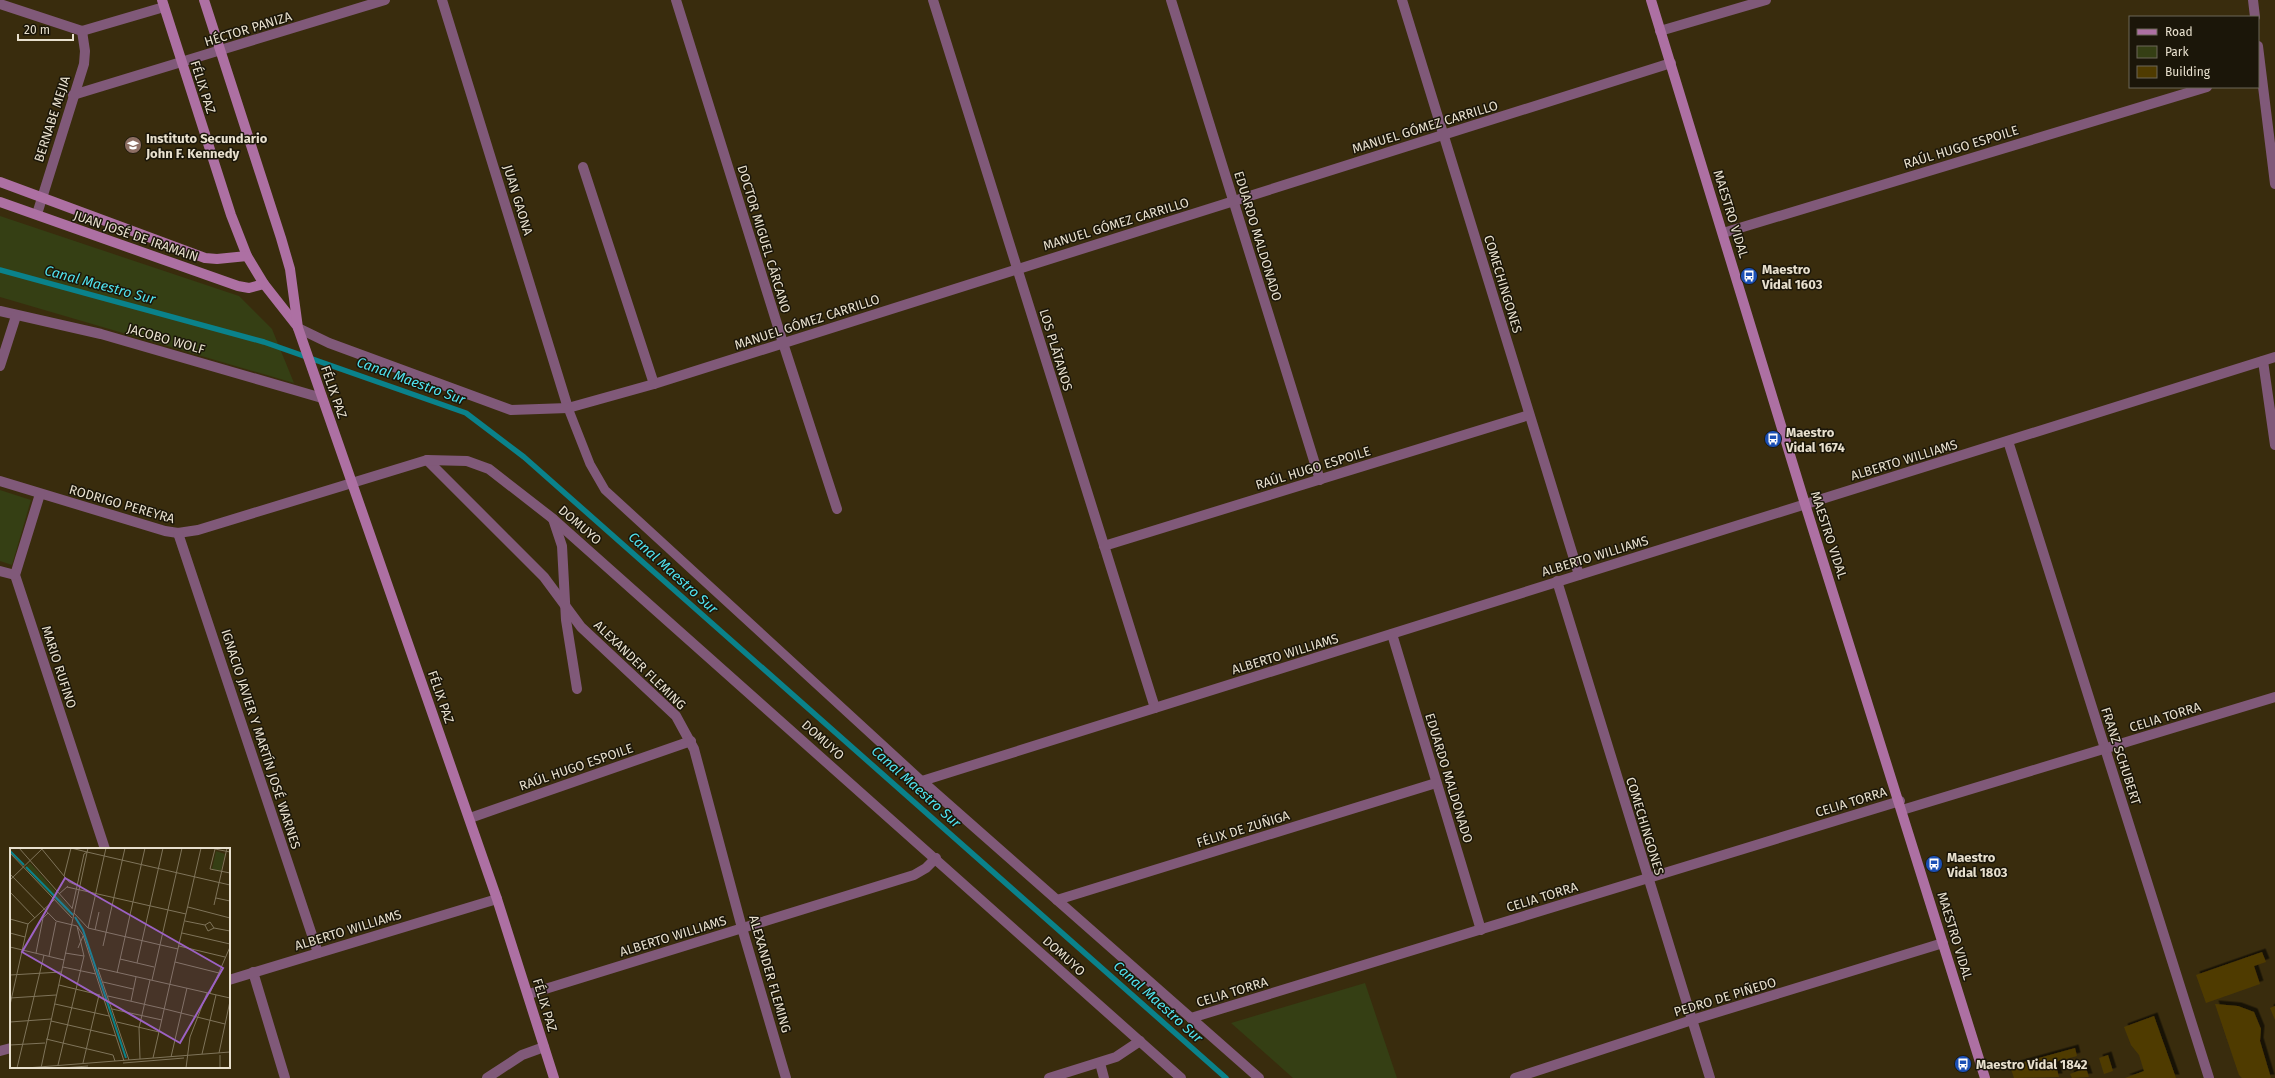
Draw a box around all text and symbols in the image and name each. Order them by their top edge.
street label: HÉCTOR PANIZA [203,8,294,49]
scale bar [18,16,73,42]
legend [2129,16,2259,88]
text: 20 m [24,23,50,37]
text: Road [2165,25,2193,39]
text: Park [2165,45,2189,59]
street label: FÉLIX PAZ [187,58,219,116]
text: Building [2165,65,2211,79]
street label: BERNABE MEJIA [31,74,73,164]
street label: MANUEL GÓMEZ CARRILLO [1350,98,1500,156]
street label: RAÚL HUGO ESPOILE [1902,122,2020,172]
place label: Instituto Secundario John F. Kennedy [145,131,268,161]
school or university icon: Instituto Secundario John F. Kennedy [123,135,143,155]
street label: JUAN GAONA [500,163,536,238]
street label: DOCTOR MIGUEL CÁRCANO [734,163,794,315]
street label: MAESTRO VIDAL [1710,168,1752,260]
street label: EDUARDO MALDONADO [1231,169,1285,303]
street label: MANUEL GÓMEZ CARRILLO [1041,195,1191,253]
street label: JUAN JOSÉ DE IRAMAIN [72,208,200,264]
street label: COMECHINGONES [1481,233,1525,335]
water label: Canal Maestro Sur [43,262,158,308]
place label: Maestro Vidal 1603 [1761,262,1823,292]
bus stop icon: Maestro Vidal 1603 [1739,266,1759,286]
street label: MANUEL GÓMEZ CARRILLO [732,291,882,353]
street label: LOS PLÁTANOS [1036,307,1076,393]
street label: JACOBO WOLF [125,321,207,357]
water label: Canal Maestro Sur [354,353,468,409]
street label: FÉLIX PAZ [318,363,350,421]
place label: Maestro Vidal 1674 [1785,425,1845,455]
bus stop icon: Maestro Vidal 1674 [1763,429,1783,449]
street label: ALBERTO WILLIAMS [1849,437,1959,483]
street label: RAÚL HUGO ESPOILE [1254,443,1372,493]
street label: RODRIGO PEREYRA [67,482,177,526]
street label: MAESTRO VIDAL [1808,489,1850,581]
street label: DOMUYO [556,502,604,548]
water label: Canal Maestro Sur [625,528,722,618]
street label: ALBERTO WILLIAMS [1540,533,1650,579]
street label: ALEXANDER FLEMING [591,617,689,713]
street label: MARIO RUFINO [39,624,79,710]
street label: IGNACIO JAVIER Y MARTÍN JOSÉ WARNES [218,627,304,851]
street label: ALBERTO WILLIAMS [1230,631,1340,677]
street label: FÉLIX PAZ [425,668,457,726]
street label: CELIA TORRA [2127,699,2203,735]
street label: FRANZ SCHUBERT [2098,705,2144,807]
street label: EDUARDO MALDONADO [1422,711,1476,845]
street label: DOMUYO [799,717,847,763]
street label: RAÚL HUGO ESPOILE [517,740,635,794]
water label: Canal Maestro Sur [868,742,965,832]
street label: COMECHINGONES [1623,775,1667,877]
street label: CELIA TORRA [1813,784,1889,820]
street label: FÉLIX DE ZUÑIGA [1195,808,1292,850]
inset map [10,848,230,1068]
place label: Maestro Vidal 1803 [1946,850,2008,880]
bus stop icon: Maestro Vidal 1803 [1924,854,1944,874]
street label: CELIA TORRA [1504,879,1580,915]
street label: MAESTRO VIDAL [1934,890,1976,982]
street label: ALBERTO WILLIAMS [293,907,403,953]
street label: ALBERTO WILLIAMS [618,913,728,959]
street label: ALEXANDER FLEMING [746,913,794,1035]
street label: DOMUYO [1040,933,1088,979]
water label: Canal Maestro Sur [1110,957,1207,1047]
street label: CELIA TORRA [1194,974,1270,1010]
street label: PEDRO DE PIÑEDO [1672,974,1778,1020]
street label: FÉLIX PAZ [530,976,560,1034]
bus stop icon: Maestro Vidal 1842 [1953,1054,1973,1074]
place label: Maestro Vidal 1842 [1976,1057,2088,1072]

